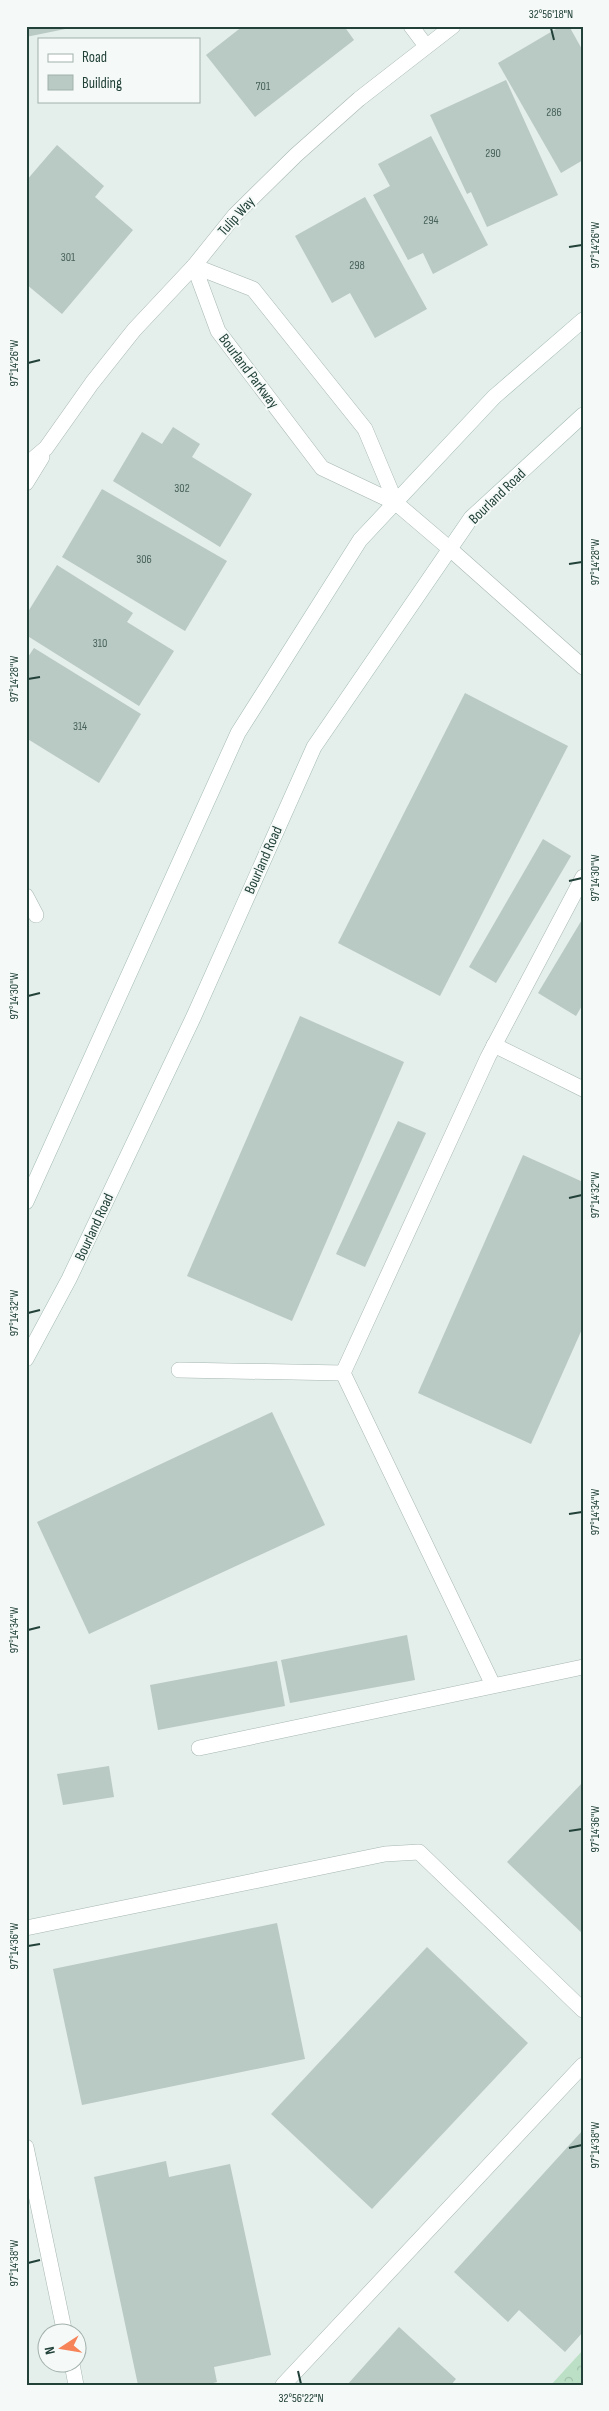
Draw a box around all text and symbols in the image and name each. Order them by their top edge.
text: 32°56'18"N [529,7,573,22]
legend [38,38,200,102]
text: Road [82,48,107,67]
text: Building [82,74,122,93]
house number: 701 [256,79,271,94]
house number: 286 [546,105,562,120]
house number: 290 [485,146,501,161]
street label: Tulip Way [214,193,259,240]
house number: 294 [423,213,439,228]
text: 97°14'26"W [588,221,603,268]
house number: 301 [61,250,76,265]
house number: 298 [349,258,365,273]
street label: Bourland Parkway [214,330,283,413]
text: 97°14'26"W [7,339,22,386]
street label: Bourland Road [465,464,530,528]
house number: 302 [174,481,190,496]
text: 97°14'28"W [588,538,603,585]
house number: 306 [136,552,152,567]
house number: 310 [93,636,107,651]
text: 97°14'28"W [7,655,22,702]
house number: 314 [73,719,87,734]
street label: Bourland Road [240,823,287,897]
text: 97°14'30"W [588,854,603,901]
text: 97°14'30"W [7,972,22,1019]
text: 97°14'32"W [588,1172,603,1218]
street label: Bourland Road [71,1191,118,1264]
text: 97°14'32"W [7,1290,22,1336]
text: 97°14'34"W [588,1489,603,1535]
text: 97°14'34"W [7,1607,22,1653]
text: 97°14'36"W [588,1805,603,1852]
text: 97°14'36"W [7,1922,22,1969]
text: 97°14'38"W [588,2121,603,2168]
text: 97°14'38"W [7,2239,22,2286]
north arrow [38,2324,88,2374]
text: N [41,2345,59,2356]
text: 32°56'22"N [278,2391,324,2406]

